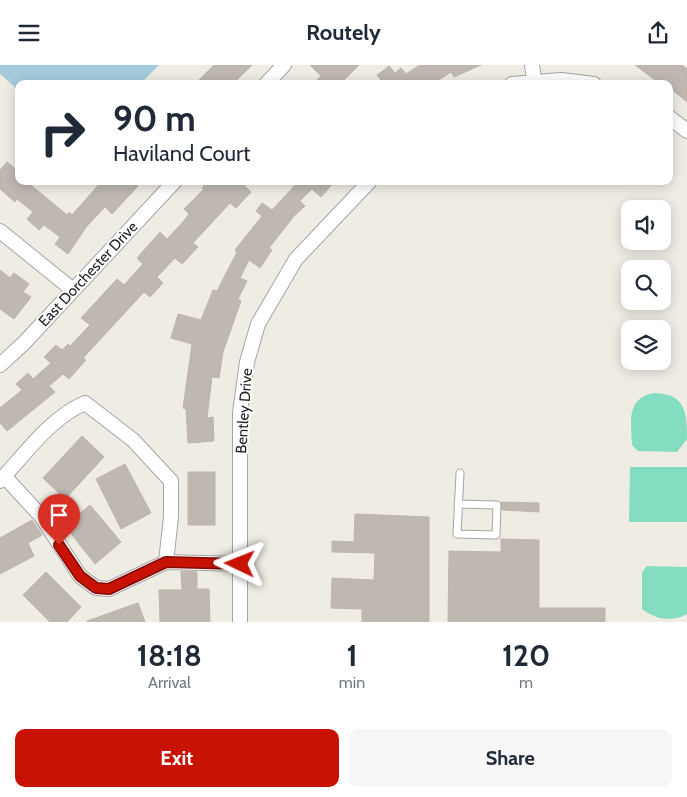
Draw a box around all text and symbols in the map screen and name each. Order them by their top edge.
icon: menu [15,19,43,47]
text: Routely [306,19,381,46]
icon: share [644,19,672,47]
text: 90 m [113,97,196,140]
icon: right [30,100,95,165]
text: Haviland Court [113,140,250,167]
map controls [621,200,671,370]
button: sound [621,200,671,250]
street label: East Dorchester Drive [35,218,142,330]
button: search [621,260,671,310]
button: layers [621,320,671,370]
street label: Bentley Drive [232,367,256,454]
pin [38,494,80,545]
icon: arrive [45,501,73,529]
position arrow [213,537,265,589]
text: 18:18 [137,637,202,674]
text: 1 [346,637,357,674]
text: 120 [502,637,550,674]
text: Arrival [148,673,191,692]
text: min [339,673,365,692]
text: m [519,673,533,692]
button: Exit [15,729,339,787]
button: Share [349,729,672,787]

